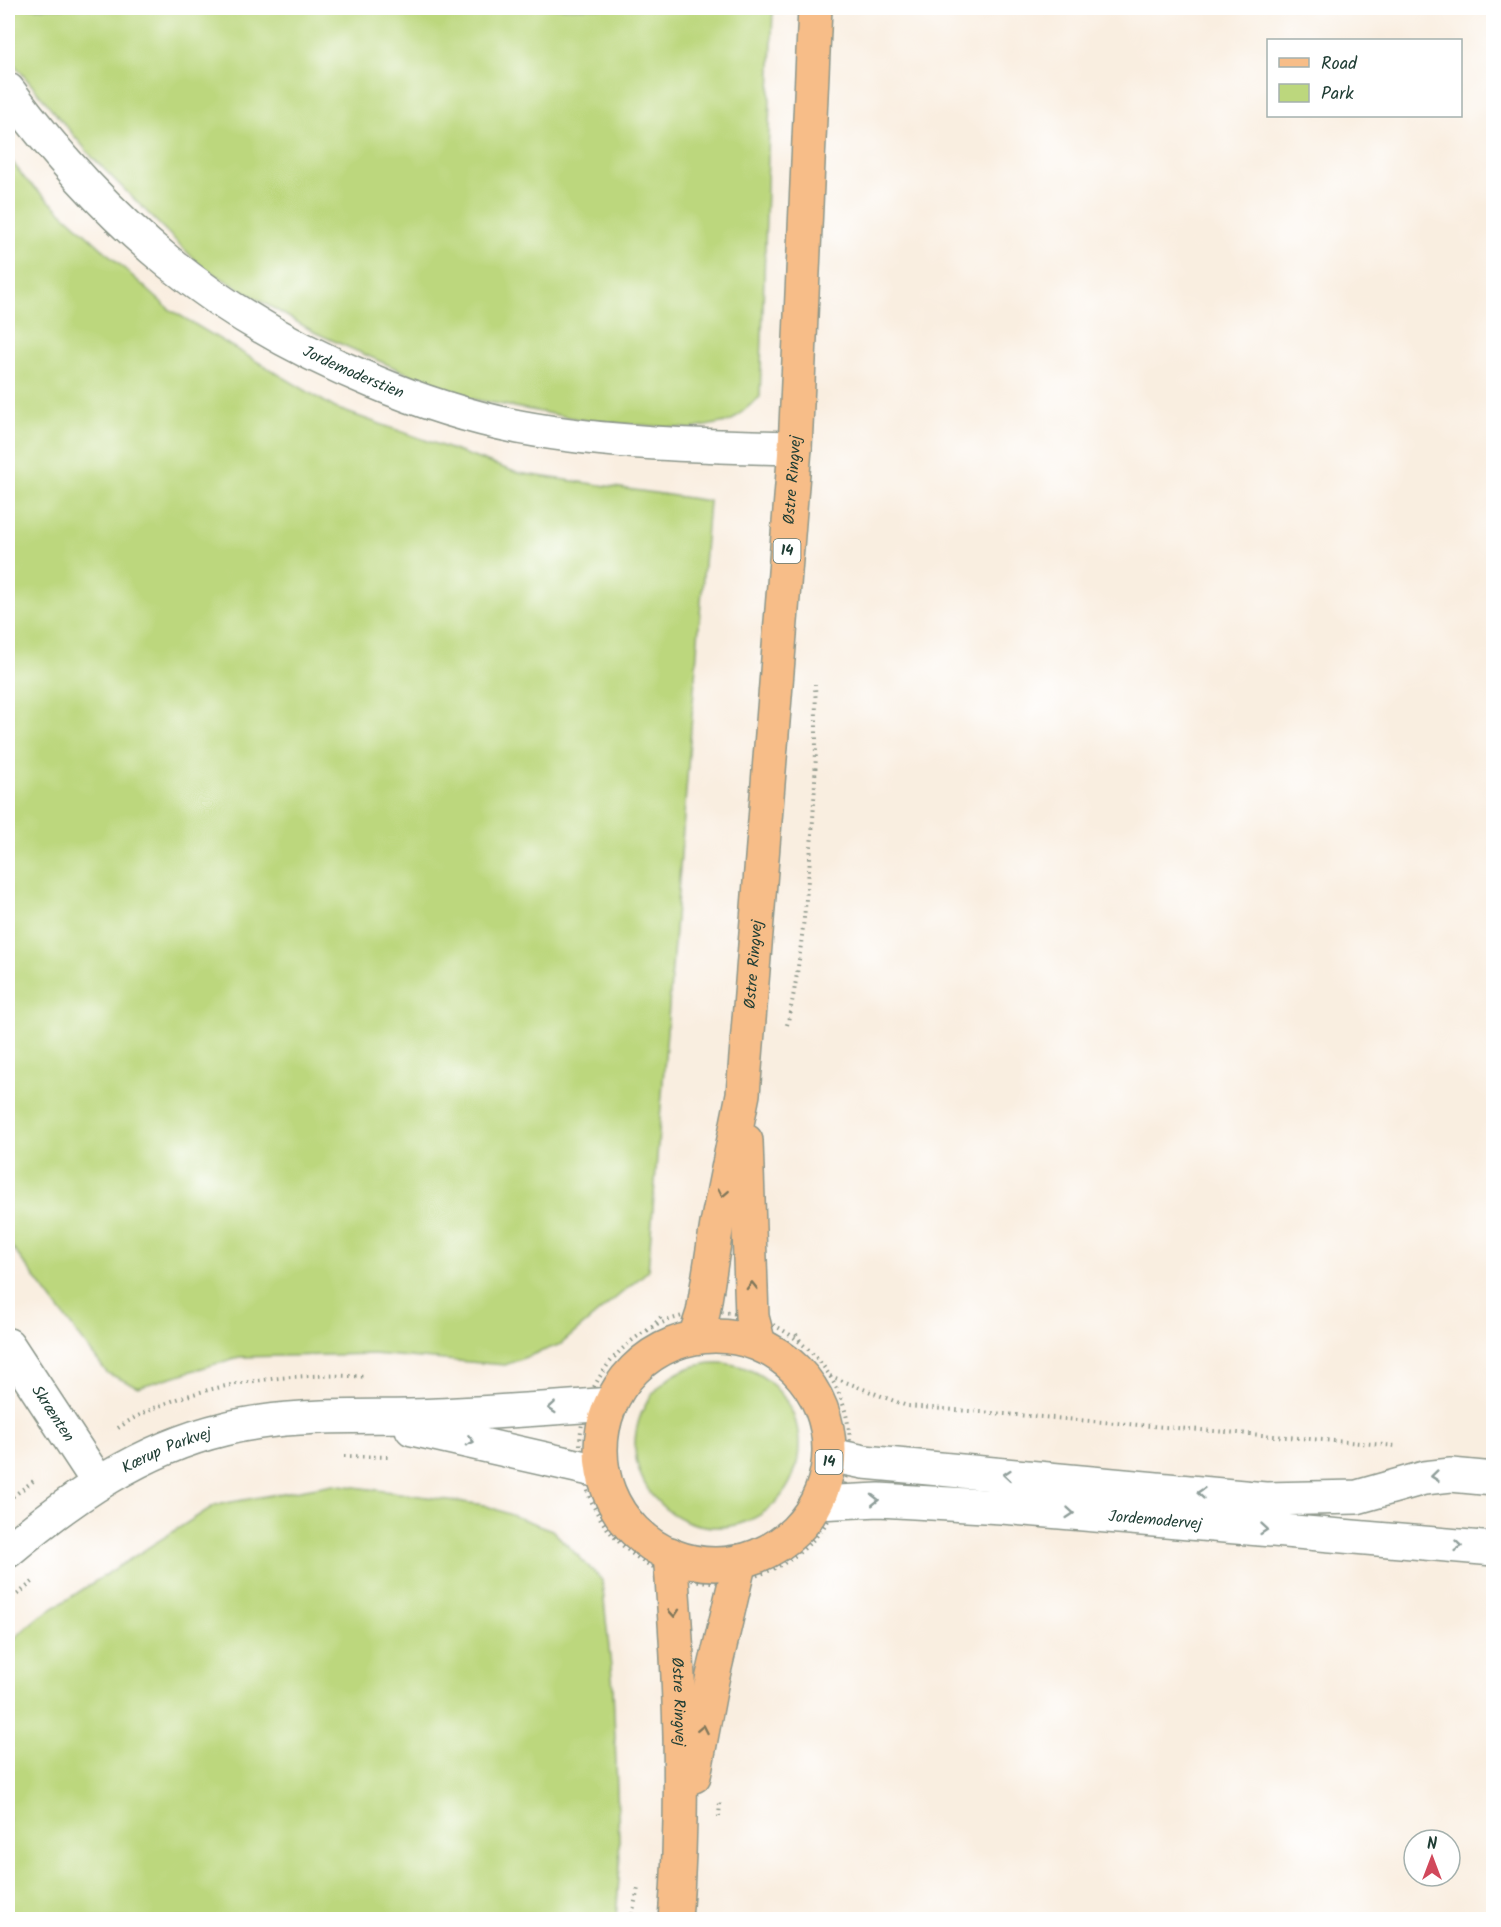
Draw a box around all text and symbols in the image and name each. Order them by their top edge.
legend [1267,39,1462,117]
text: Road [1321,50,1358,79]
text: Park [1321,80,1354,109]
street label: Jordemoderstien [298,339,408,405]
street label: Østre Ringvej [776,434,808,525]
road number: 14 [774,539,800,563]
street label: Østre Ringvej [737,918,770,1010]
one-way arrow [717,1187,730,1197]
one-way arrow [746,1282,758,1291]
street label: Skrænten [25,1380,81,1447]
one-way arrow [547,1401,556,1414]
street label: Kærup Parkvej [117,1420,215,1480]
one-way arrow [465,1433,475,1446]
road number: 14 [816,1450,842,1474]
one-way arrow [1003,1469,1012,1482]
one-way arrow [1431,1470,1440,1482]
one-way arrow [1197,1487,1206,1500]
one-way arrow [871,1494,880,1506]
street label: Jordemodervej [1107,1504,1204,1537]
one-way arrow [1065,1506,1074,1519]
one-way arrow [1259,1522,1269,1535]
one-way arrow [1454,1539,1463,1552]
one-way arrow [667,1608,680,1617]
street label: Østre Ringvej [665,1657,693,1747]
one-way arrow [696,1725,709,1735]
north arrow [1402,1828,1462,1888]
text: N [1427,1832,1437,1857]

